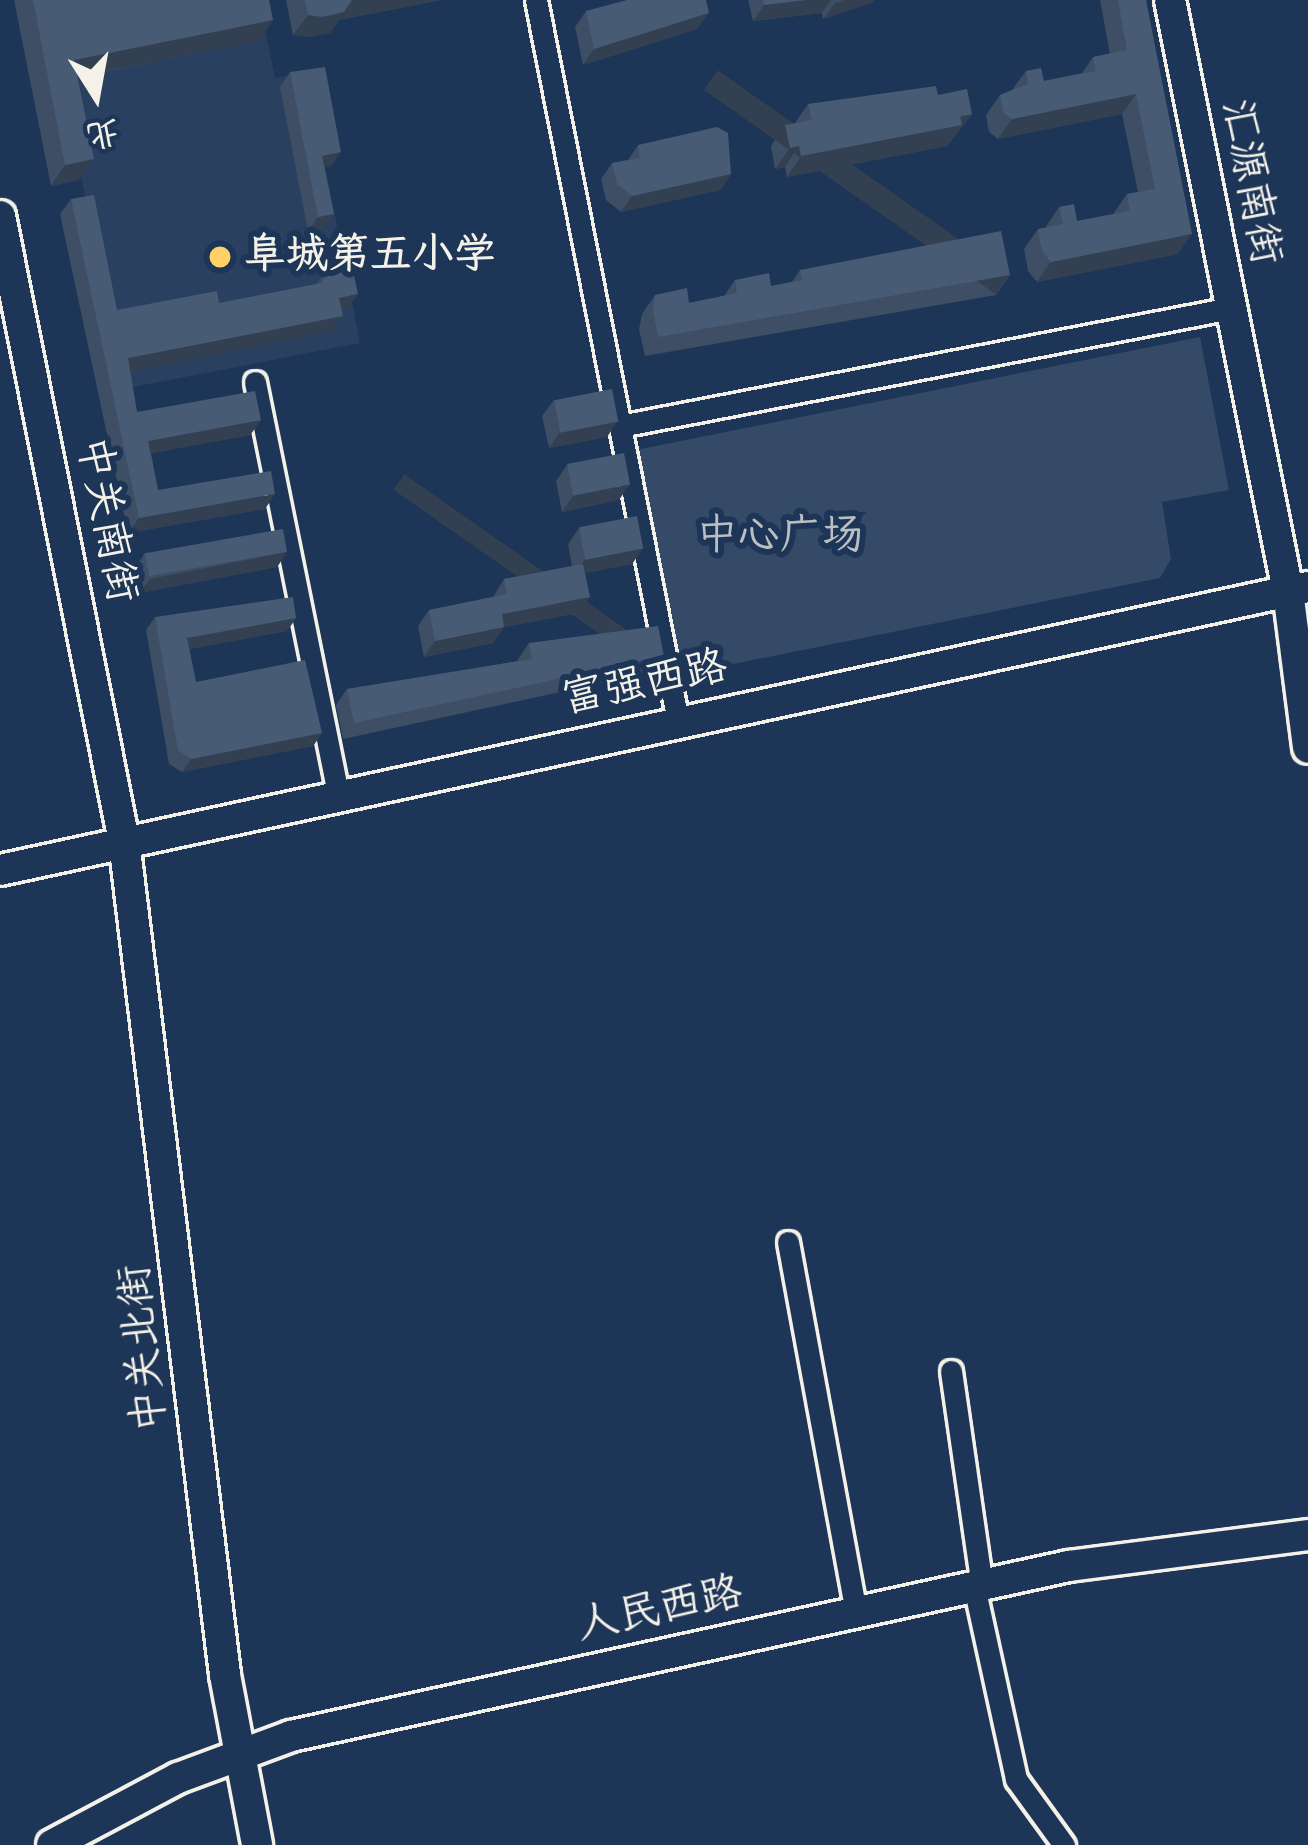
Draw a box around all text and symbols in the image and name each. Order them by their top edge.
north arrow [36,36,156,156]
street label: 汇源南街 [1208,95,1290,269]
text: 北 [82,105,124,158]
place label: 阜城第五小学 [244,232,496,282]
marker: 阜城第五小学 [207,244,233,270]
street label: 中关南街 [64,433,146,607]
park label: 中心广场 [696,513,864,563]
street label: 富强西路 [558,643,732,727]
street label: 中关北街 [111,1262,179,1434]
street label: 人民西路 [573,1569,747,1653]

